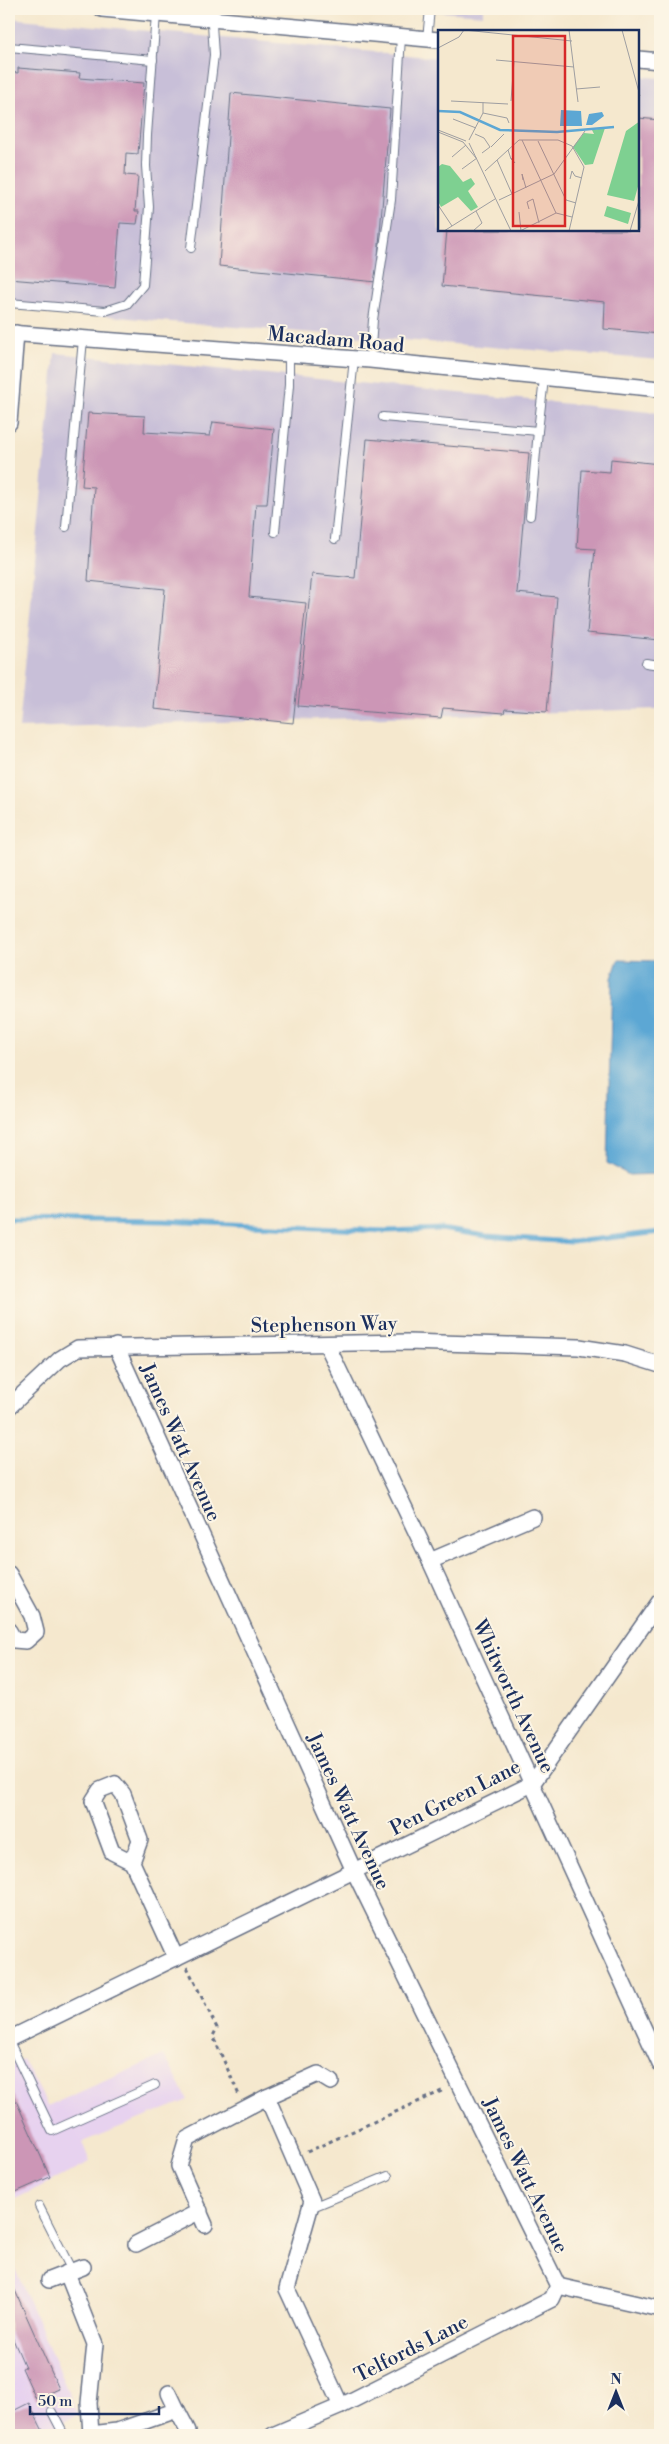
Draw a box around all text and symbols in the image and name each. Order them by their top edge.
inset map [438,30,639,231]
street label: Macadam Road [266,322,406,359]
street label: Stephenson Way [251,1312,398,1339]
street label: James Watt Avenue [133,1359,226,1525]
street label: Whitworth Avenue [466,1615,559,1777]
street label: James Watt Avenue [300,1728,395,1894]
street label: Pen Green Lane [386,1755,525,1842]
street label: James Watt Avenue [476,2093,573,2258]
street label: Telfords Lane [351,2310,473,2389]
north arrow [592,2366,642,2416]
text: N [610,2371,622,2389]
scale bar [30,2384,159,2416]
text: 50 m [38,2392,72,2411]

